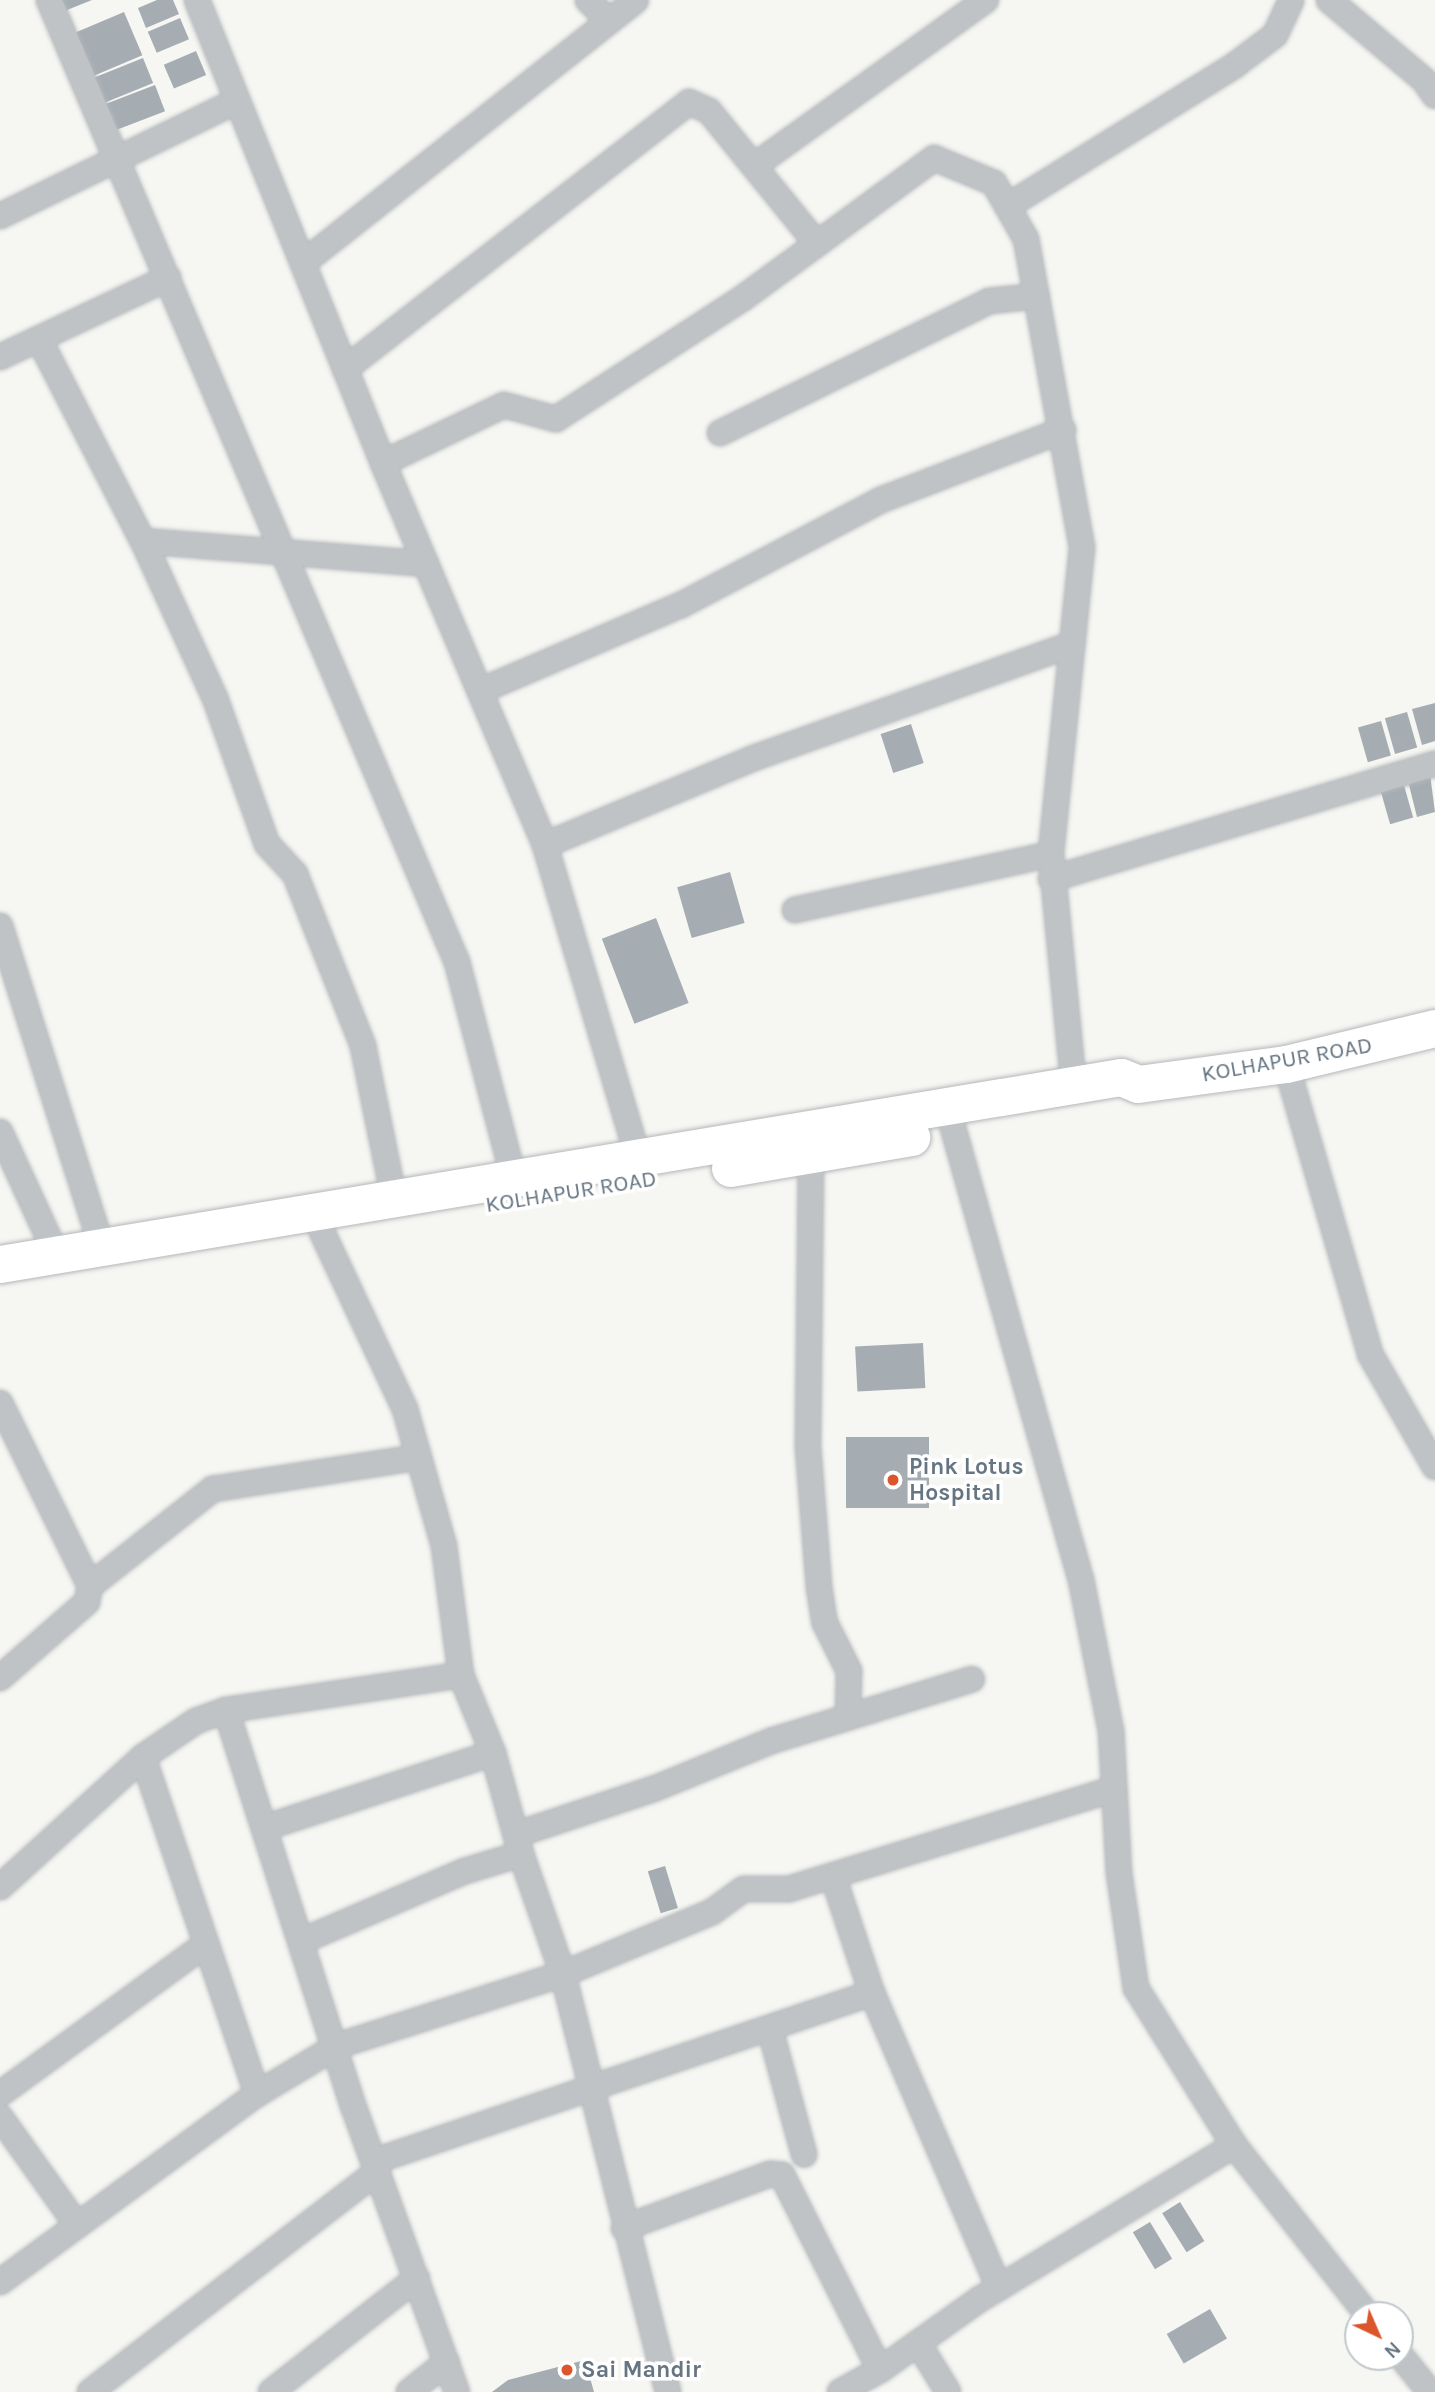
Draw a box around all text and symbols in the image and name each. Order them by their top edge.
street label: KOLHAPUR ROAD [1200,1031,1374,1089]
street label: KOLHAPUR ROAD [484,1165,658,1219]
place label: Pink Lotus Hospital [909,1453,1024,1507]
marker: Pink Lotus Hospital [883,1470,903,1490]
north arrow [1344,2301,1414,2371]
text: N [1380,2337,1405,2362]
place label: Sai Mandir [581,2356,701,2384]
marker: Sai Mandir [559,2362,575,2378]

